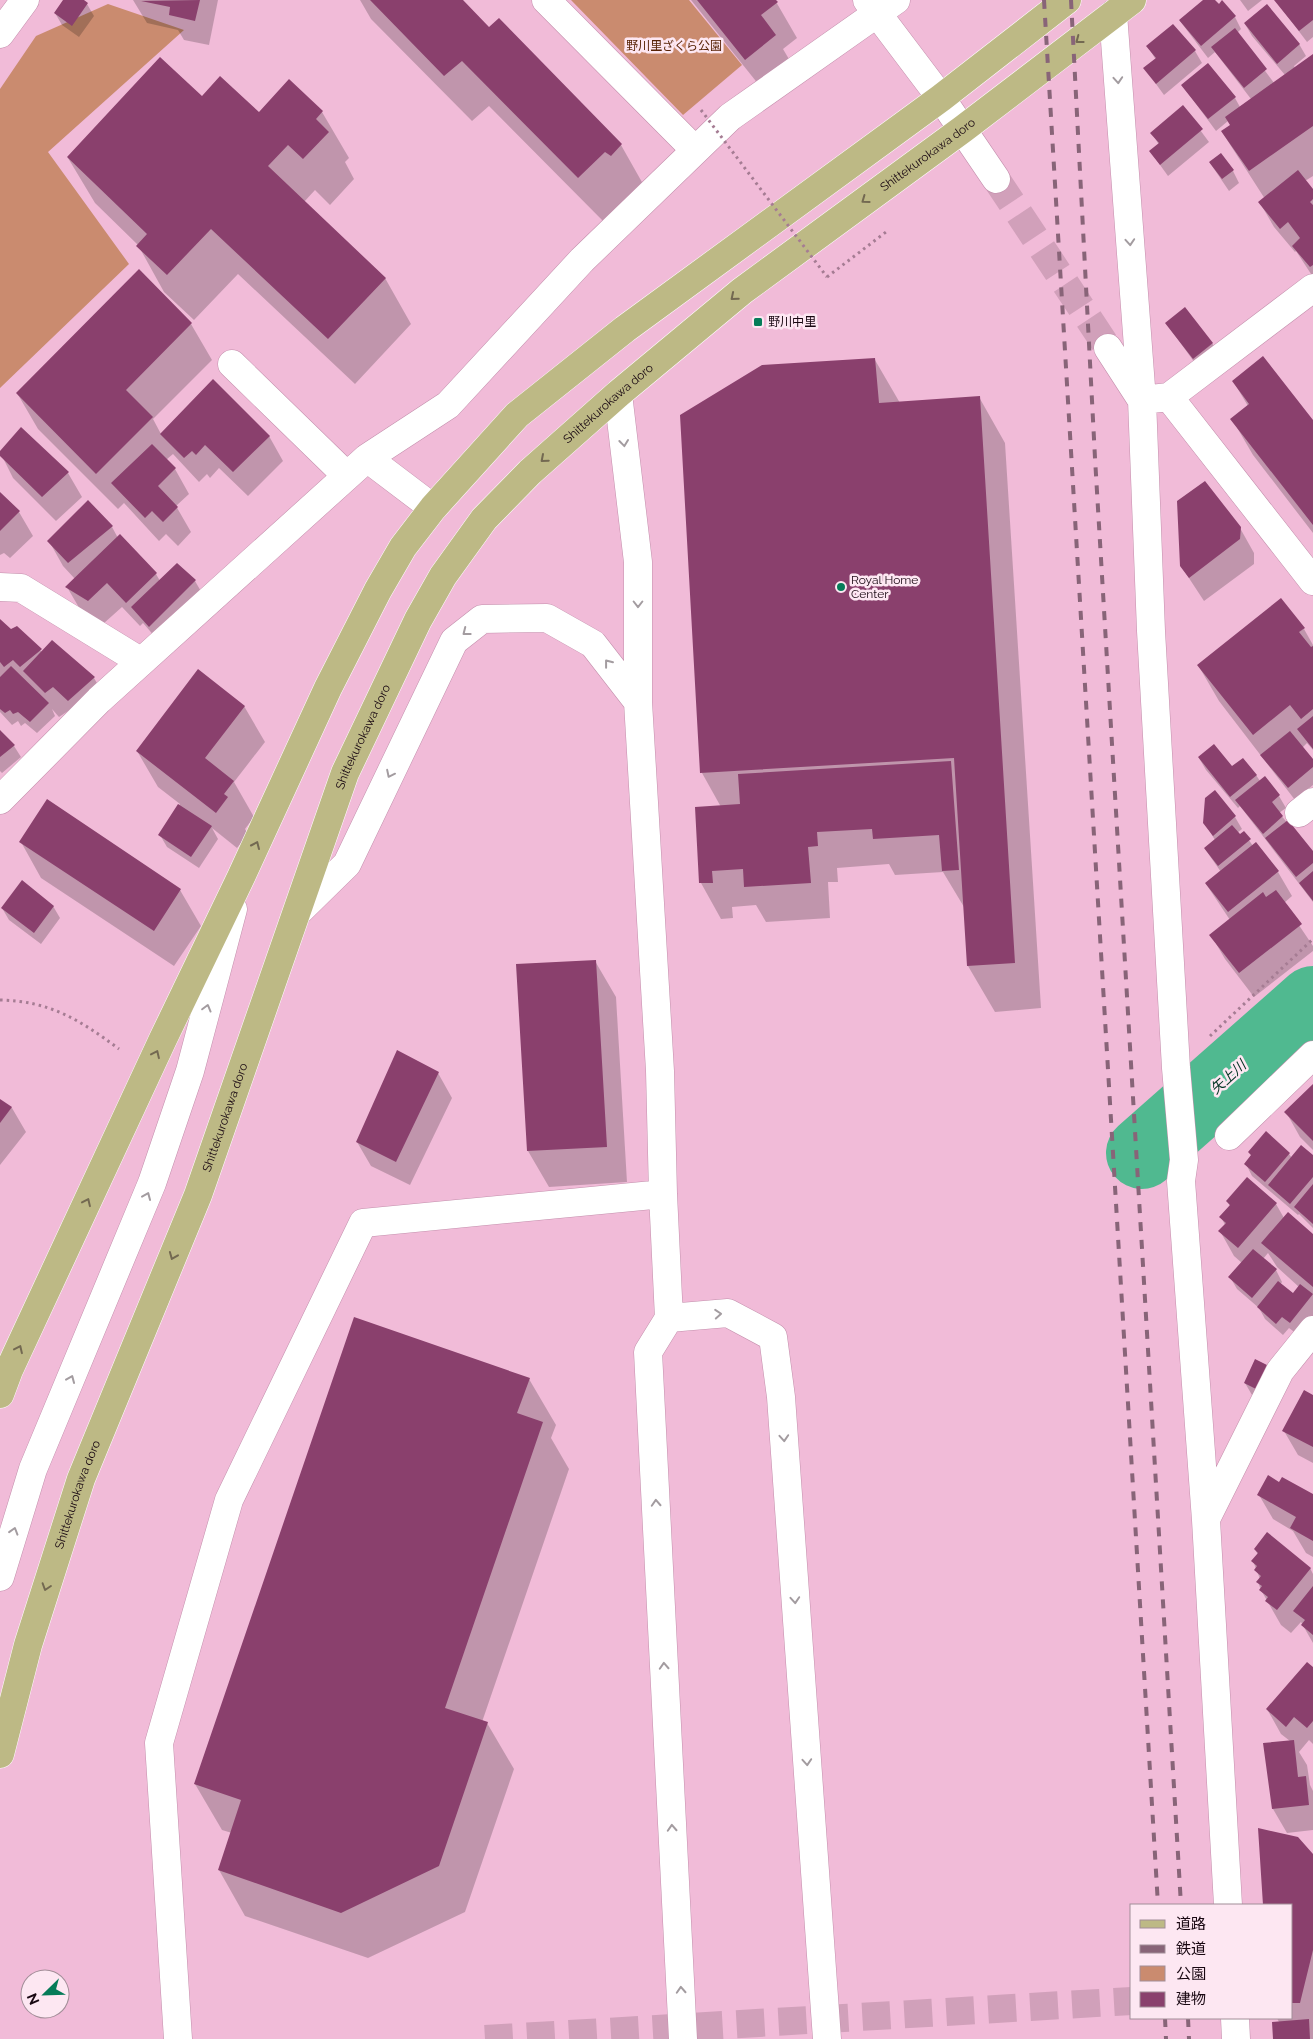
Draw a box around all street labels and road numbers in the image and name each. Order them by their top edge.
street label: Shittekurokawa doro [877,115,978,194]
street label: Shittekurokawa doro [560,361,656,446]
street label: Shittekurokawa doro [333,682,393,791]
street label: Shittekurokawa doro [200,1061,250,1174]
street label: Shittekurokawa doro [52,1438,103,1551]

